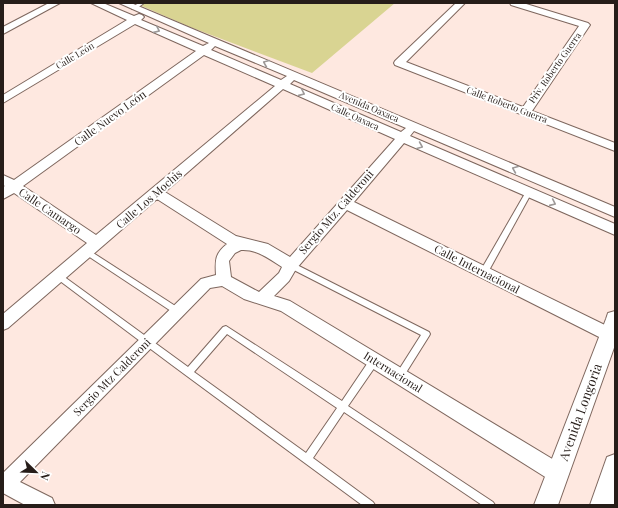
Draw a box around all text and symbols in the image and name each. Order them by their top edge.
one-way arrow [152,25,160,33]
street label: Priv. Roberto Guerra [525,29,583,105]
street label: Calle León [53,39,96,71]
one-way arrow [263,60,271,68]
street label: Calle Roberto Guerra [465,83,550,125]
street label: Calle Nuevo León [71,86,149,149]
one-way arrow [297,88,305,96]
street label: Avenida Oaxaca [337,88,401,124]
street label: Calle Oaxaca [329,100,382,132]
one-way arrow [417,141,424,149]
street label: Calle Los Mochis [112,166,185,232]
street label: Sergio Mtz. Calderoni [295,166,376,257]
one-way arrow [511,166,518,174]
street label: Calle Camargo [16,184,85,237]
one-way arrow [549,198,556,206]
street label: Calle Internacional [432,241,523,297]
street label: Sergio Mtz Calderoni [70,335,154,419]
street label: Internacional [361,348,425,396]
street label: Avenida Longoria [554,361,605,464]
north arrow [16,452,56,492]
text: N [37,470,54,483]

